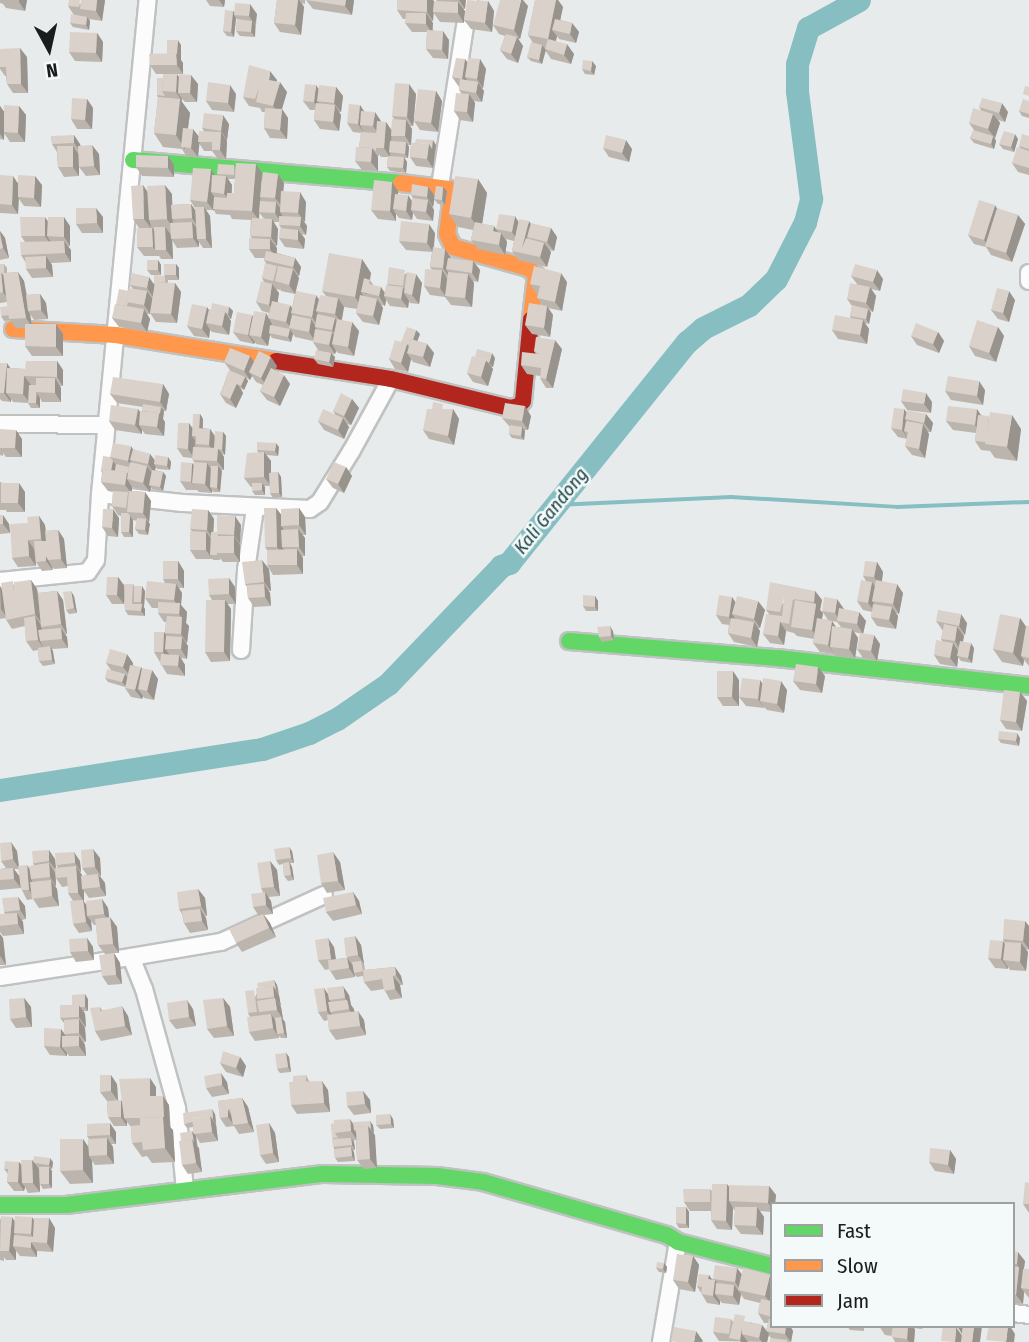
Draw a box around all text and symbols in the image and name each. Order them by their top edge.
north arrow [14,14,84,84]
text: N [45,58,59,82]
water label: Kali Gandong [509,463,593,559]
legend [770,1202,1015,1328]
text: Fast [837,1218,871,1244]
text: Slow [837,1253,878,1279]
text: Jam [837,1288,869,1314]

